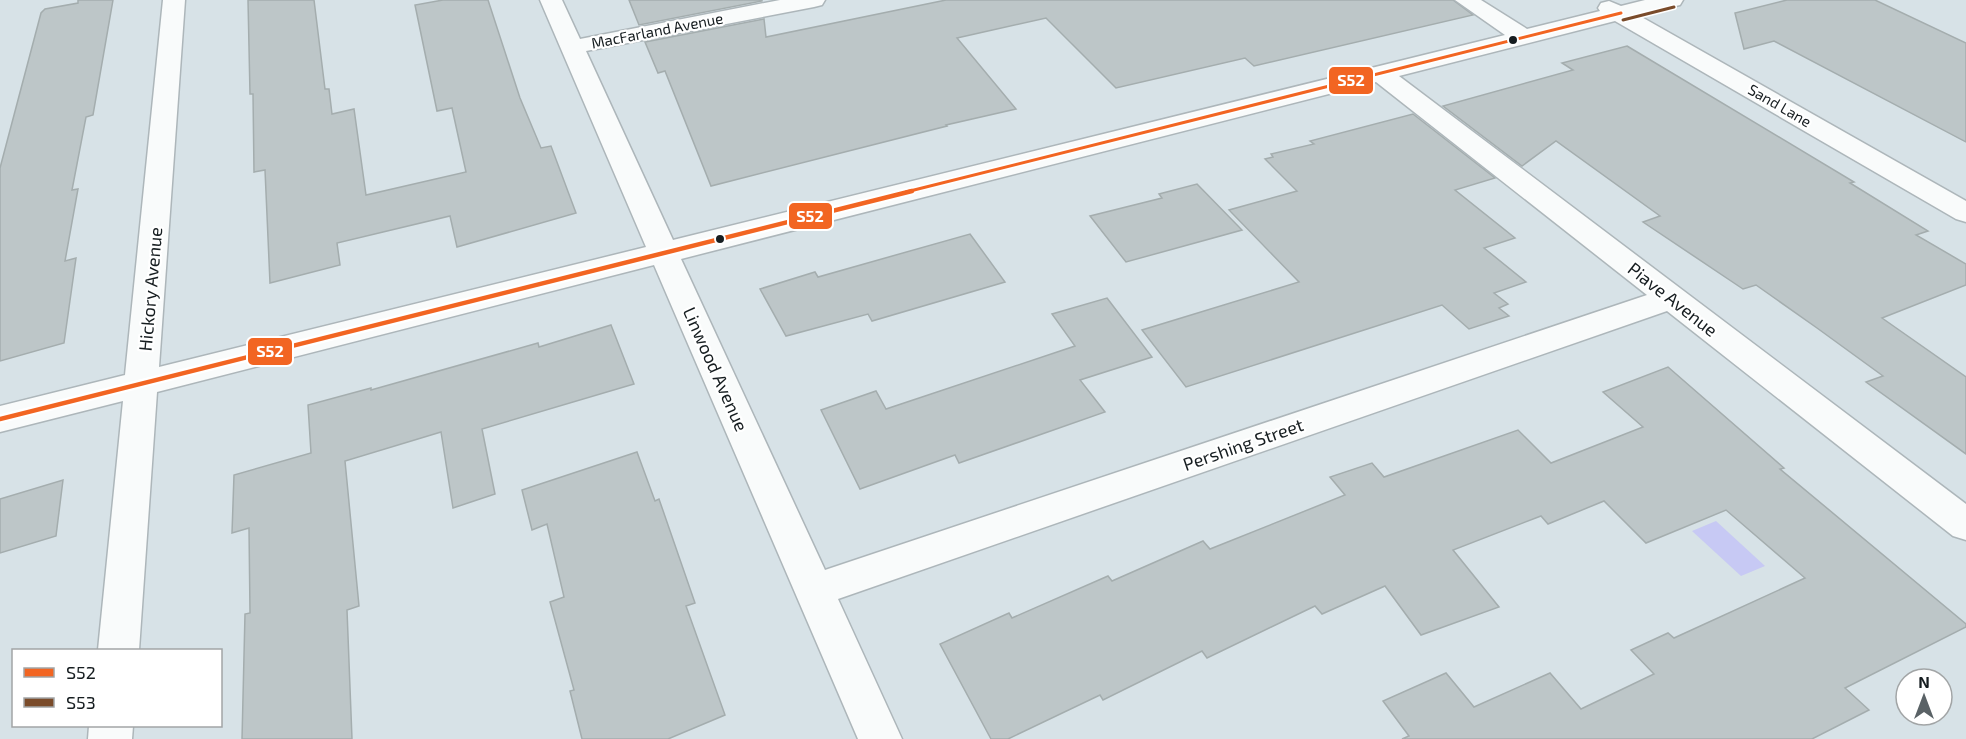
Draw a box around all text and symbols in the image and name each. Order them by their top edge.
street label: MacFarland Avenue [590,8,724,52]
unlabelled marker [1507,34,1519,46]
line badge: S52 [1328,66,1374,95]
text: S52 [1337,70,1365,89]
street label: Sand Lane [1745,80,1815,130]
line badge: S52 [788,202,833,230]
text: S52 [796,206,824,225]
street label: Hickory Avenue [134,226,166,352]
unlabelled marker [714,233,726,245]
street label: Piave Avenue [1624,257,1722,341]
street label: Linwood Avenue [679,303,753,435]
line badge: S52 [247,337,293,366]
text: S52 [256,341,284,360]
street label: Pershing Street [1180,413,1306,475]
legend [12,649,222,727]
text: S52 [66,661,96,683]
north arrow [1894,667,1954,727]
text: N [1918,672,1930,691]
text: S53 [66,691,96,713]

